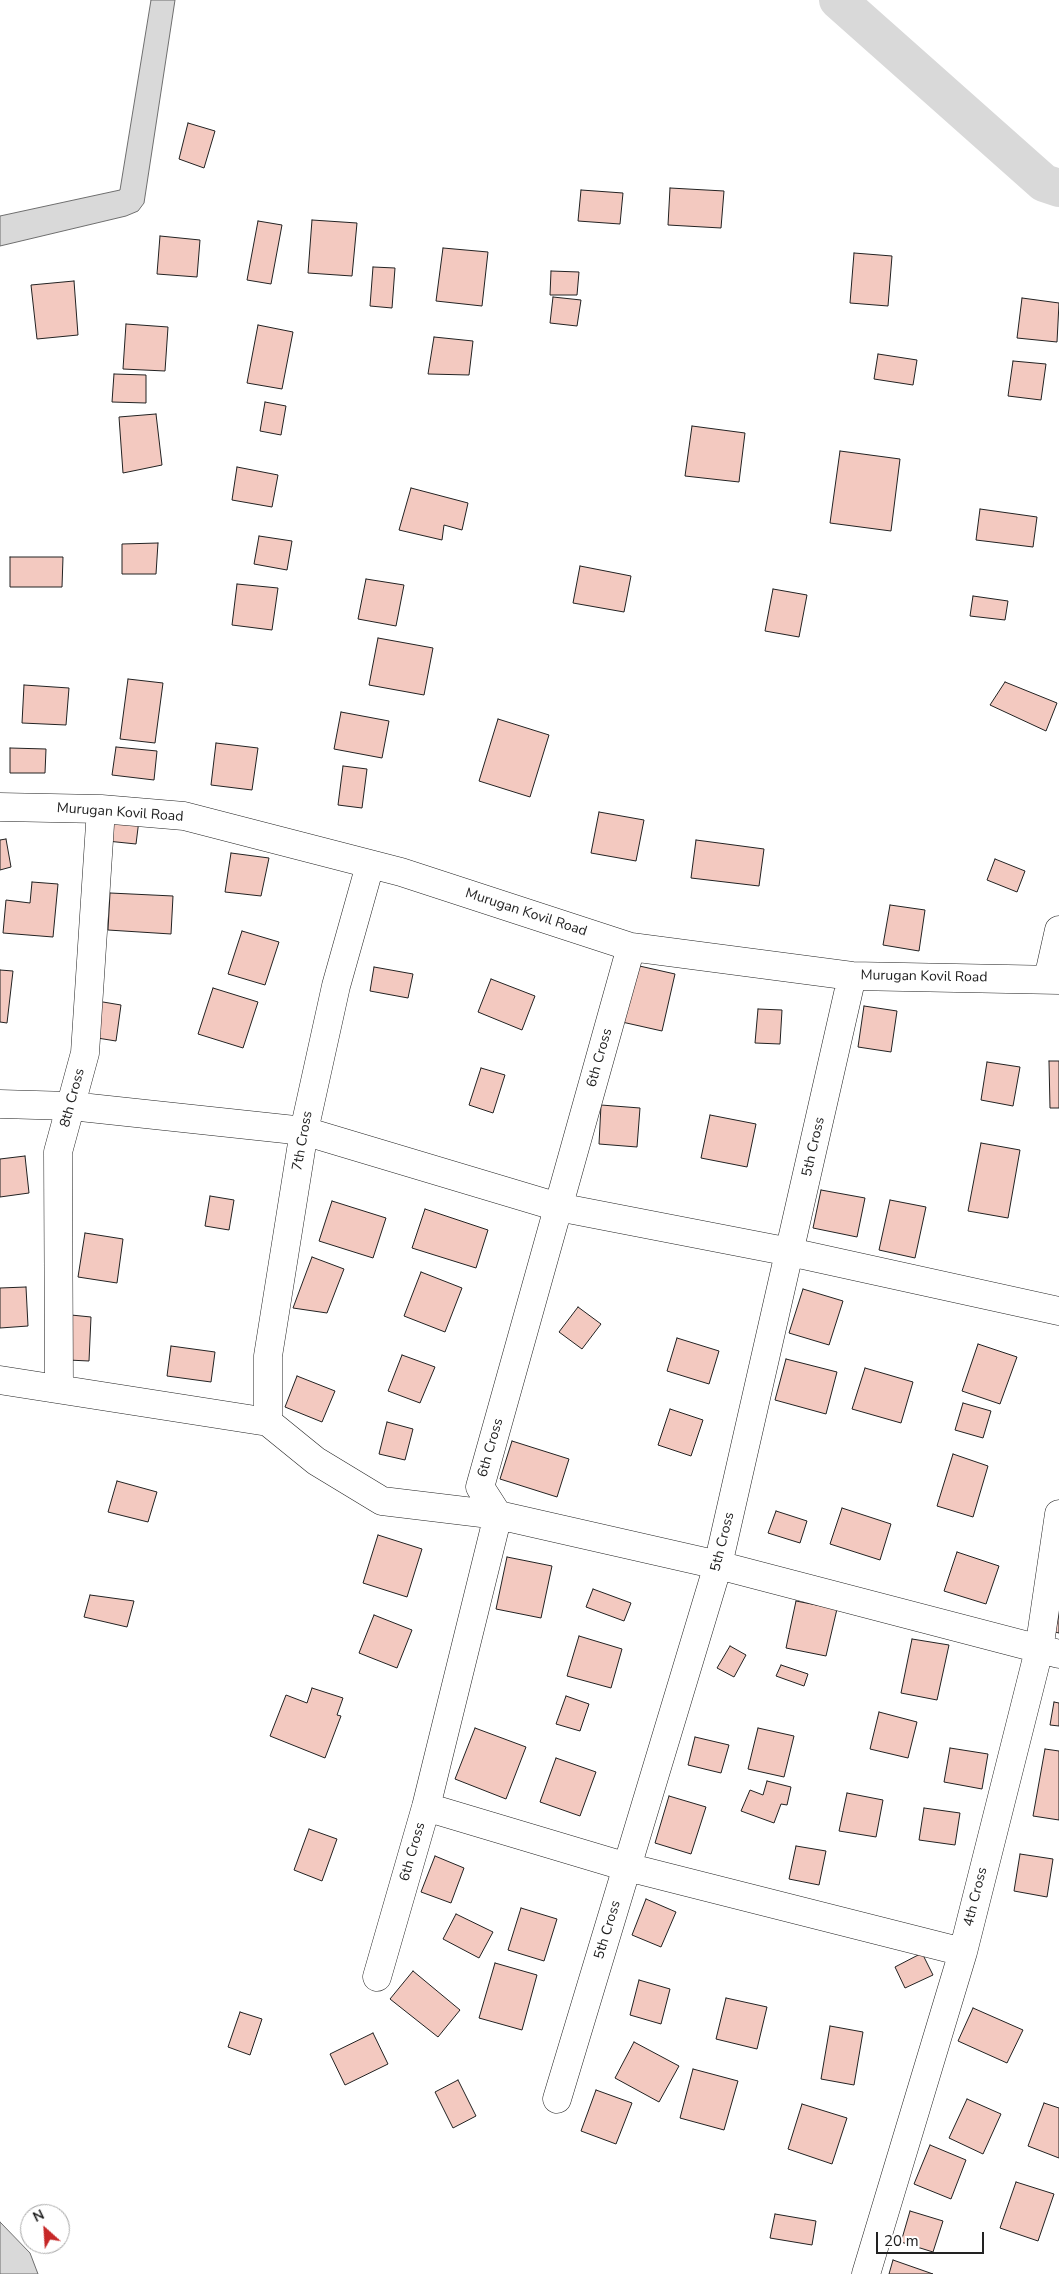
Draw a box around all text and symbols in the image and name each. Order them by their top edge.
street label: Murugan Kovil Road [56,800,184,826]
street label: Murugan Kovil Road [463,885,589,941]
street label: Murugan Kovil Road [860,967,988,987]
street label: 6th Cross [584,1027,616,1089]
street label: 8th Cross [57,1067,89,1129]
street label: 7th Cross [289,1110,317,1172]
street label: 5th Cross [799,1116,829,1178]
street label: 6th Cross [475,1417,507,1479]
street label: 5th Cross [708,1511,738,1573]
street label: 6th Cross [397,1821,429,1883]
street label: 4th Cross [961,1866,991,1928]
street label: 5th Cross [591,1899,625,1961]
north arrow [20,2204,70,2254]
text: N [30,2205,48,2227]
scale bar [879,2222,986,2254]
text: 20 m [884,2231,919,2251]

